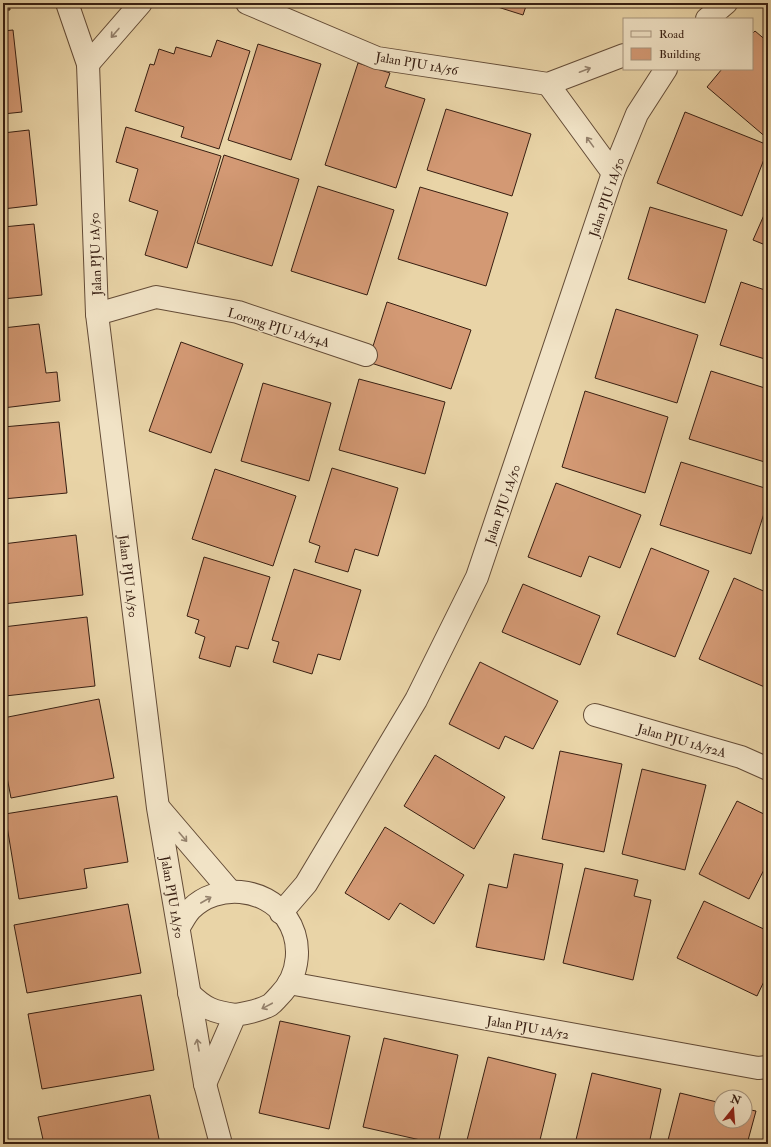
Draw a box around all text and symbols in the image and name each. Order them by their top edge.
legend [623,18,753,70]
one-way arrow [111,27,120,38]
text: Road [659,27,684,42]
text: Building [659,47,702,62]
street label: Jalan PJU 1A/56 [373,49,461,79]
one-way arrow [578,66,590,74]
one-way arrow [586,136,594,147]
street label: Jalan PJU 1A/50 [585,155,628,240]
street label: Jalan PJU 1A/50 [87,212,105,297]
street label: Lorong PJU 1A/54A [226,305,332,351]
street label: Jalan PJU 1A/50 [481,462,524,547]
street label: Jalan PJU 1A/50 [115,533,141,619]
street label: Jalan PJU 1A/52A [634,720,729,762]
one-way arrow [179,832,188,843]
street label: Jalan PJU 1A/50 [157,854,187,940]
one-way arrow [200,895,212,903]
one-way arrow [261,1002,273,1010]
street label: Jalan PJU 1A/52 [484,1013,571,1043]
one-way arrow [194,1039,202,1052]
north arrow [713,1089,753,1129]
text: N [728,1092,743,1108]

